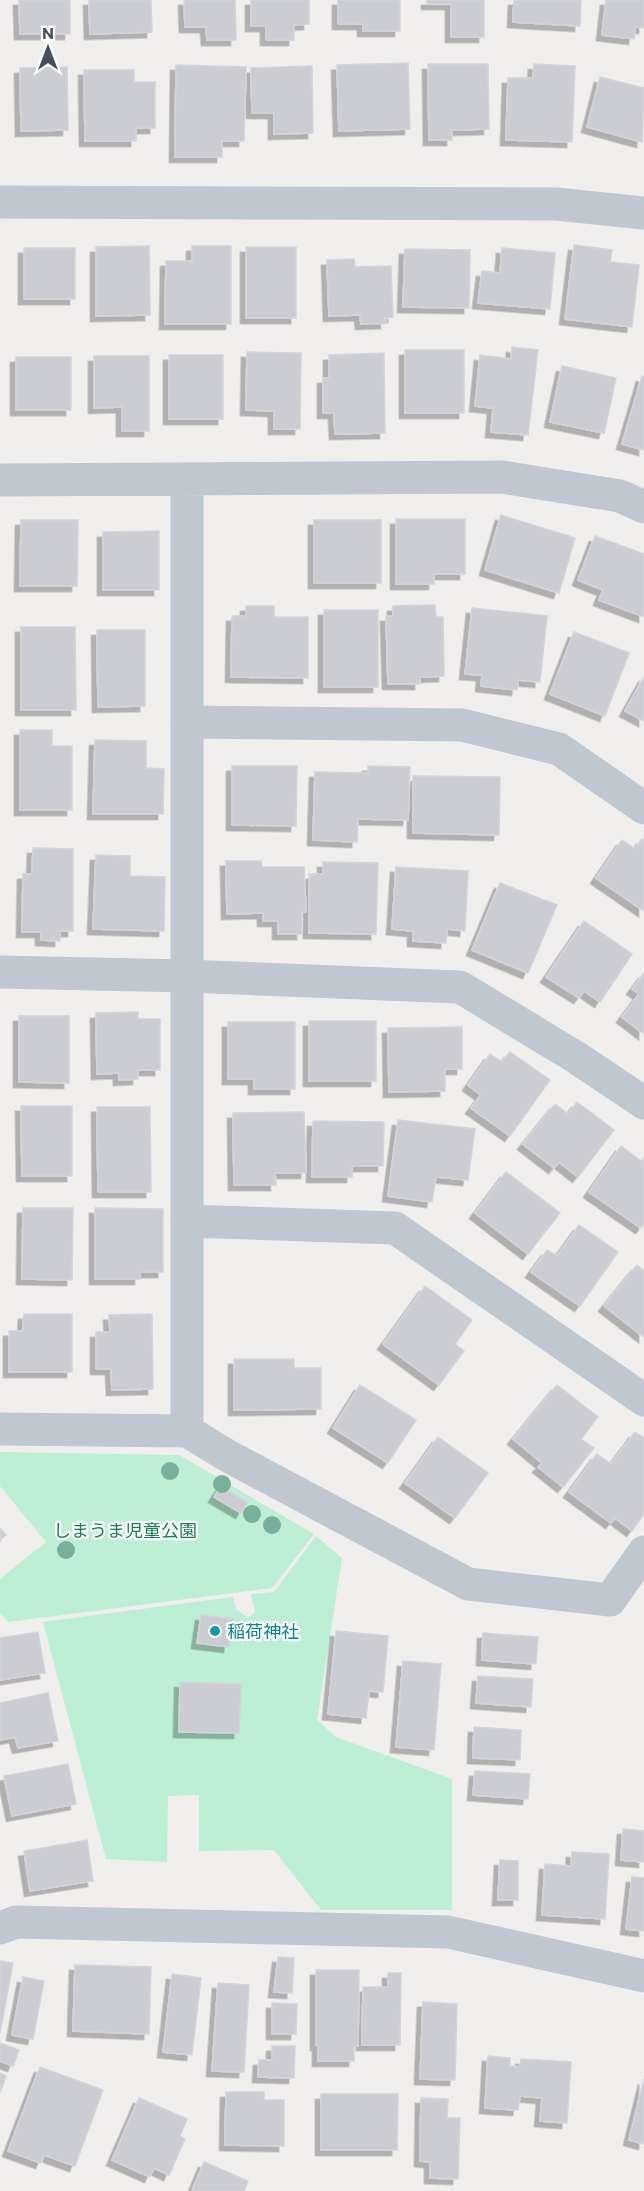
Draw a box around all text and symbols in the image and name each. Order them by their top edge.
north arrow [18,18,78,78]
text: N [42,23,54,42]
park label: しまうま児童公園 [53,1519,197,1541]
place label: 稲荷神社 [227,1620,299,1642]
marker: 稲荷神社 [208,1624,222,1638]

